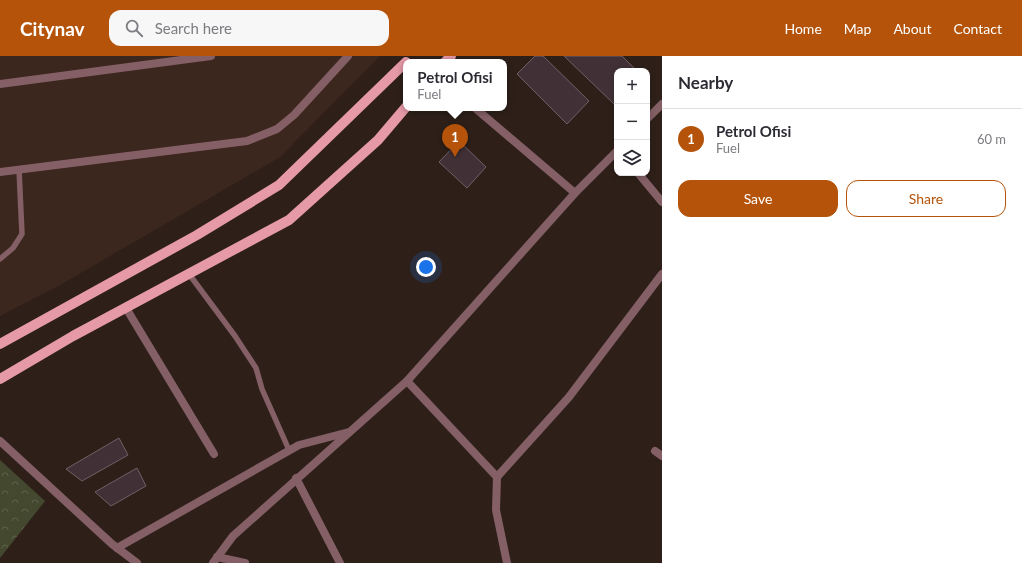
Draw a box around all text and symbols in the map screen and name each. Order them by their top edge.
search box [109,10,389,46]
text: Citynav [20,17,85,40]
icon: search [123,17,145,39]
text: Search here [155,19,232,37]
text: Home [784,20,822,37]
text: Map [844,20,871,37]
text: About [893,20,931,37]
text: Contact [953,20,1002,37]
popup [403,59,507,111]
text: Petrol Ofisi [417,68,493,86]
map controls [614,68,650,176]
button: + [614,68,650,104]
text: Nearby [678,72,733,93]
text: Fuel [417,86,441,102]
button: − [614,104,650,140]
text: Petrol Ofisi [716,122,791,140]
pin: 1 [442,124,468,157]
text: 1 [687,131,695,147]
text: 60 m [977,131,1006,147]
button: layers [614,140,650,176]
text: Fuel [716,140,740,156]
button: Save [678,180,838,217]
button: Share [846,180,1006,217]
your location [416,257,436,277]

